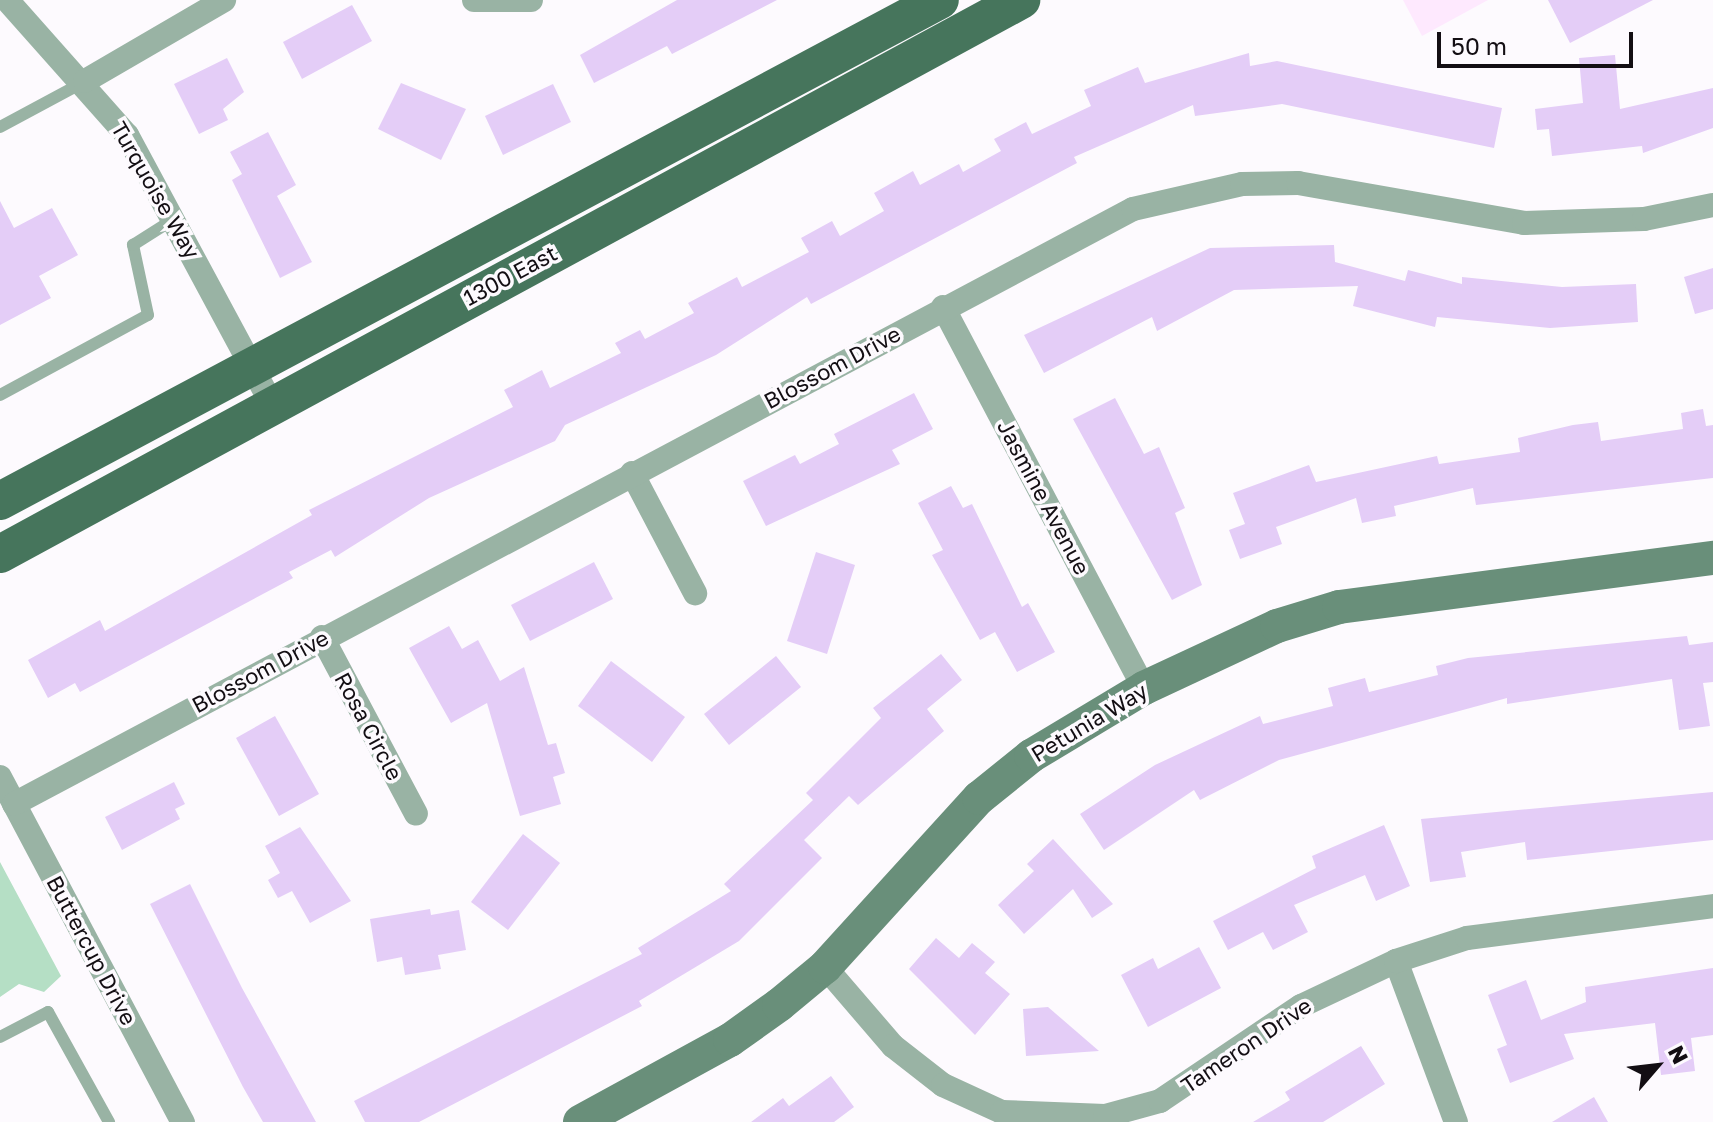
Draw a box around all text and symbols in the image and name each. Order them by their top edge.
scale bar [1441,16,1637,66]
text: 50 m [1451,31,1507,60]
street label: Turquoise Way [106,117,206,263]
street label: 1300 East [459,239,561,311]
street label: Blossom Drive [759,320,905,414]
street label: Jasmine Avenue [992,415,1096,579]
street label: Blossom Drive [187,624,333,718]
street label: Rosa Circle [330,668,408,784]
street label: Petunia Way [1026,677,1152,767]
street label: Buttercup Drive [42,871,142,1029]
street label: Tameron Drive [1176,992,1316,1098]
north arrow [1617,1026,1697,1106]
text: N [1663,1041,1694,1068]

